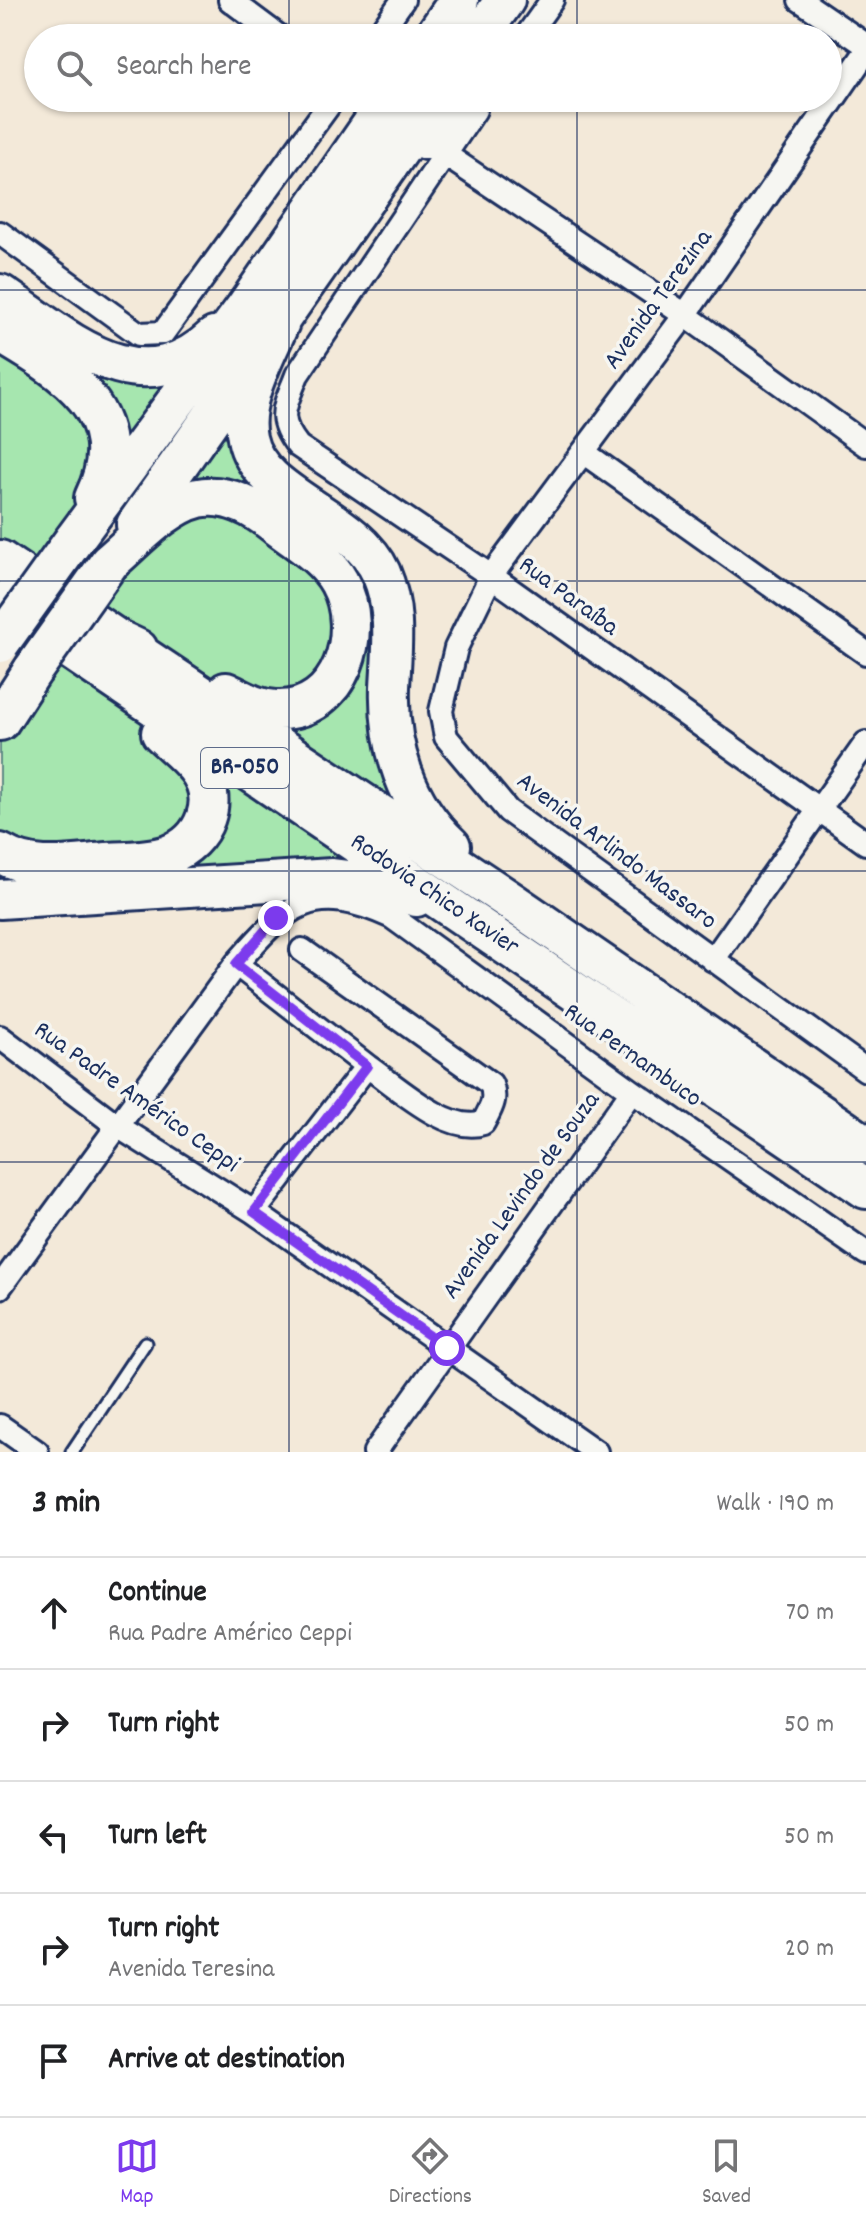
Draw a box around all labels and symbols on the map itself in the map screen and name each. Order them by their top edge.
street label: Avenida Terezina [595,222,723,378]
street label: Rua Paraíba [510,548,626,647]
road number: BR-050 [201,748,289,788]
street label: Avenida Arlindo Massaro [508,764,724,940]
street label: Rodovia Chico Xavier [342,824,526,966]
route end [258,900,294,936]
street label: Rua Pernambuco [555,995,709,1117]
street label: Rua Padre Américo Ceppi [25,1013,247,1183]
street label: Avenida Levindo de Souza [434,1084,611,1308]
route start [429,1330,465,1366]

